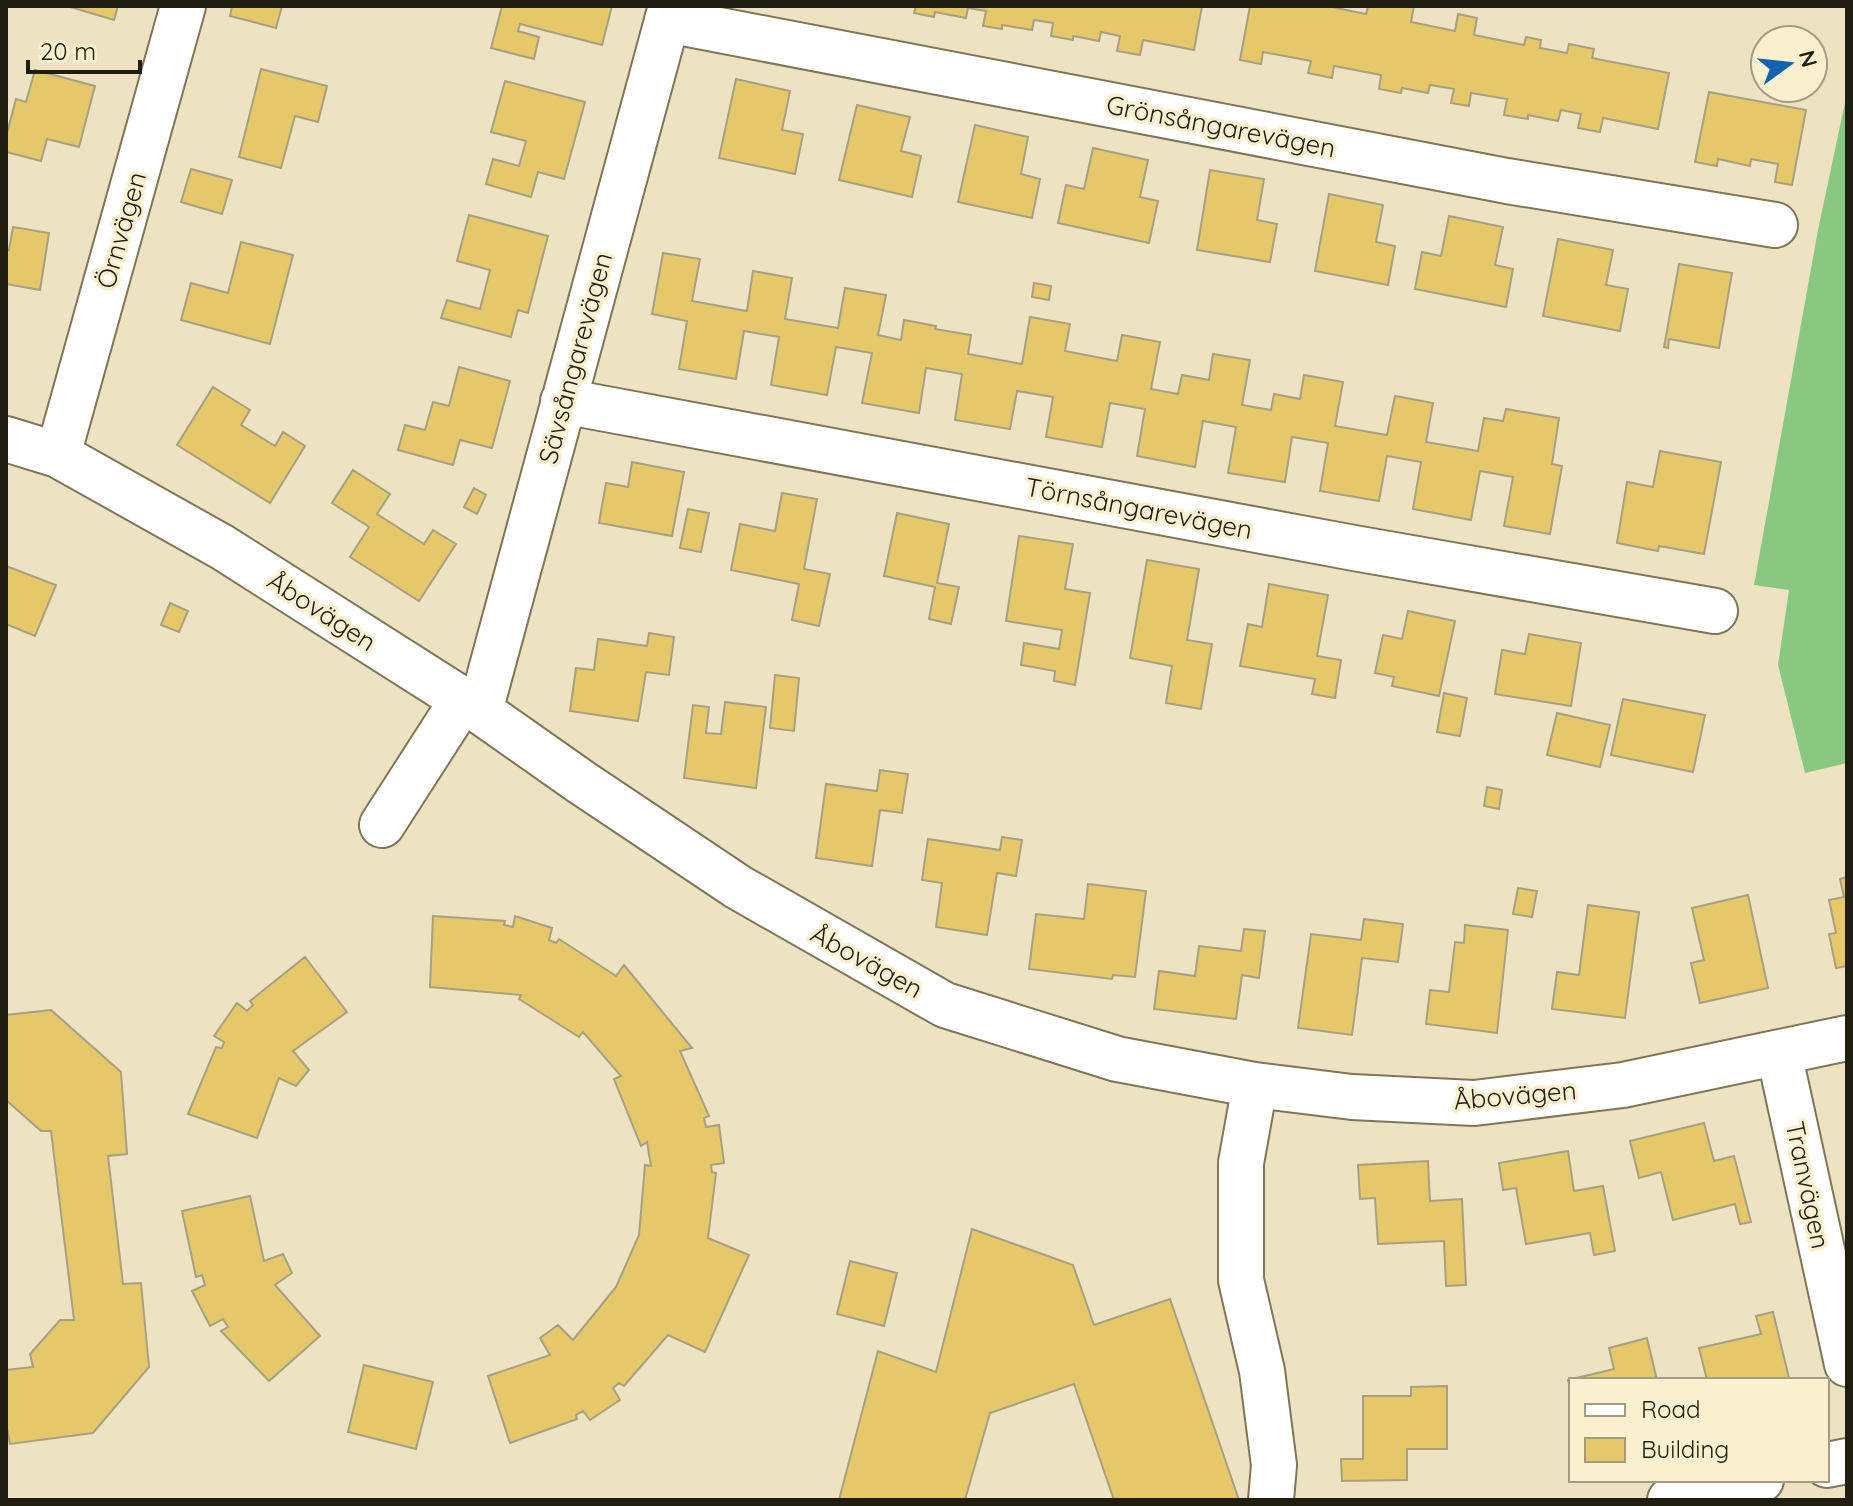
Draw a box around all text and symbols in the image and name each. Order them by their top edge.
scale bar [28,24,140,74]
north arrow [1749,24,1829,104]
text: 20 m [40,36,96,66]
text: N [1793,47,1824,70]
street label: Grönsångarevägen [1104,88,1338,164]
street label: Örnvägen [89,168,153,292]
street label: Sävsångarevägen [531,249,619,467]
street label: Törnsångarevägen [1023,470,1255,546]
street label: Åbovägen [261,564,383,658]
street label: Åbovägen [805,917,929,1005]
street label: Åbovägen [1452,1073,1578,1117]
street label: Tranvägen [1778,1118,1838,1252]
legend [1569,1378,1829,1482]
text: Road [1641,1394,1701,1424]
text: Building [1641,1434,1729,1464]

